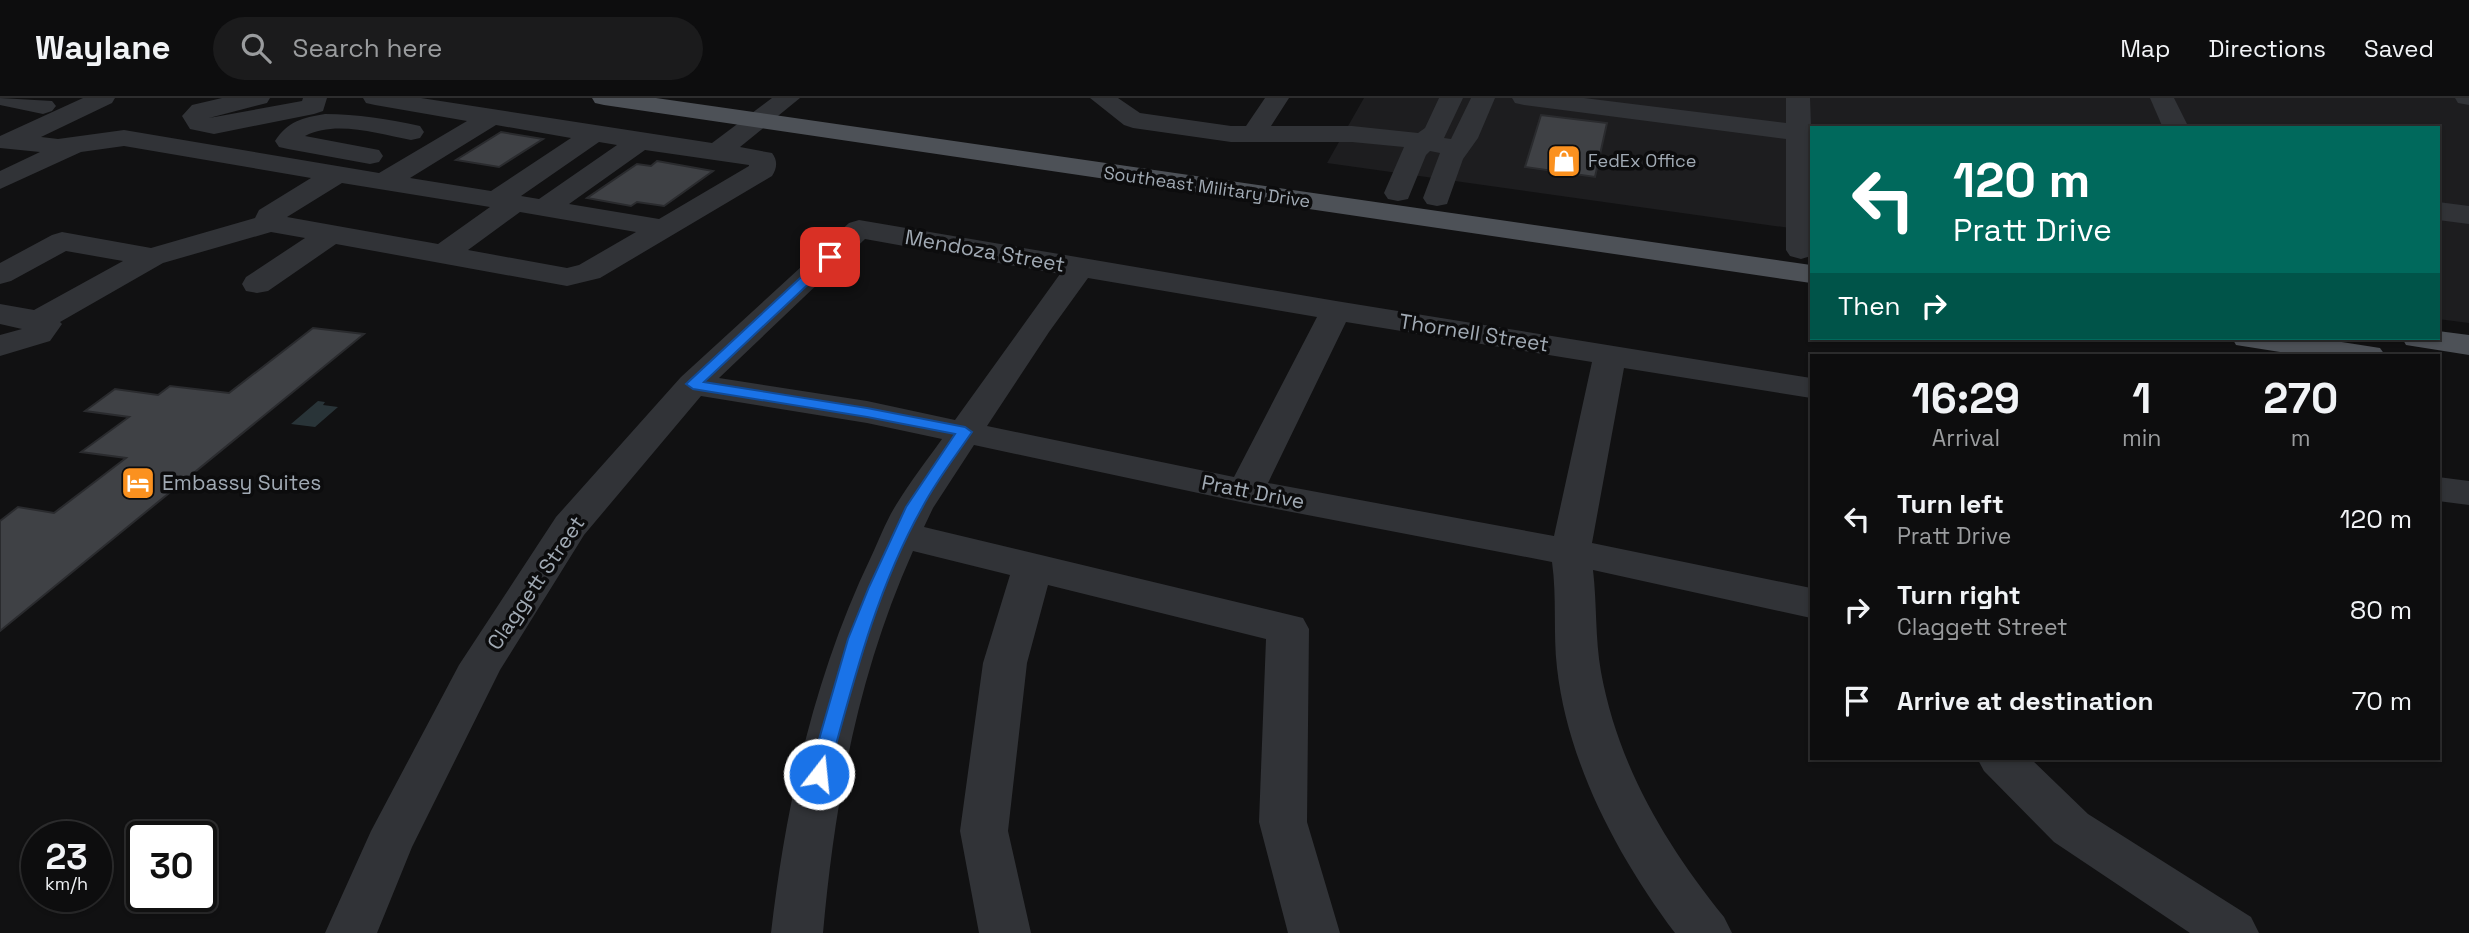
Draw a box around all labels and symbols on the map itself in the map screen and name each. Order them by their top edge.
shop icon: FedEx Office [1545,142,1583,180]
place label: FedEx Office [1588,149,1696,172]
street label: Southeast Military Drive [1102,161,1312,212]
street label: Mendoza Street [903,223,1067,278]
pin [800,227,860,287]
street label: Thornell Street [1397,307,1551,358]
hotel icon: Embassy Suites [119,464,157,502]
street label: Pratt Drive [1199,468,1307,515]
place label: Embassy Suites [162,469,321,496]
street label: Claggett Street [481,511,590,655]
position arrow [782,737,856,811]
speed limit sign: 30 [126,821,217,912]

